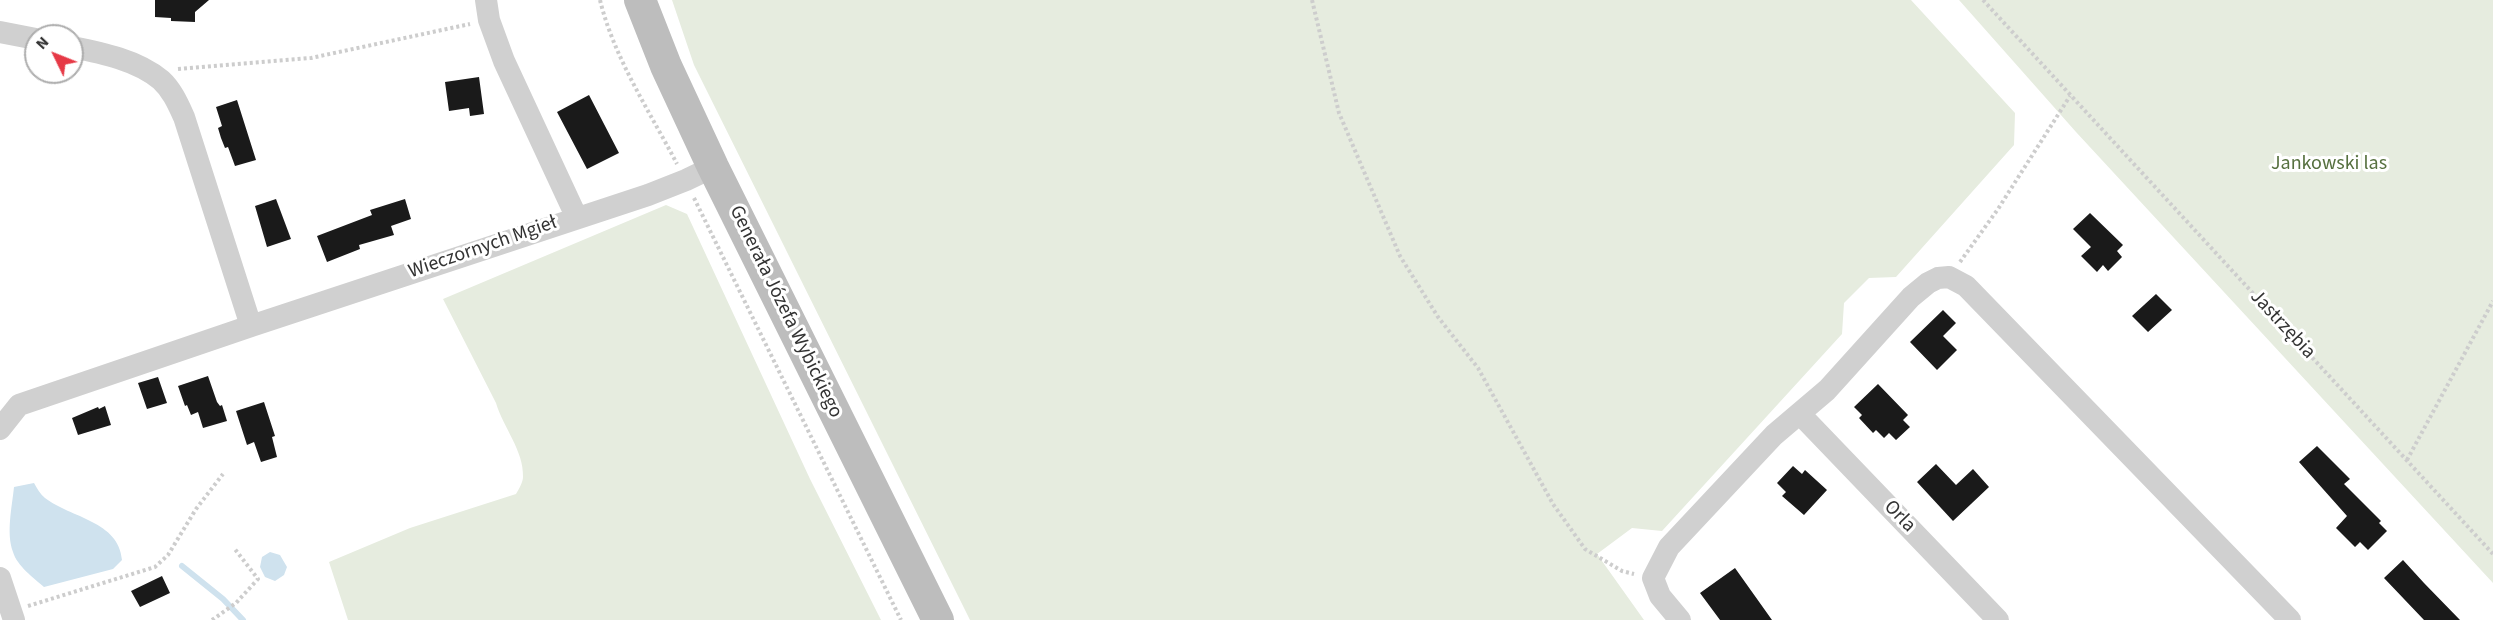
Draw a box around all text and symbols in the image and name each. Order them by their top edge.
north arrow [24,24,84,84]
text: N [31,32,54,54]
park label: Jankowski las [2271,153,2387,177]
street label: Generała Józefa Wybickiego [723,202,847,422]
street label: Wieczornych Mgieł [406,211,560,285]
street label: Jastrzębia [2244,286,2320,364]
street label: Orla [1878,496,1920,538]

